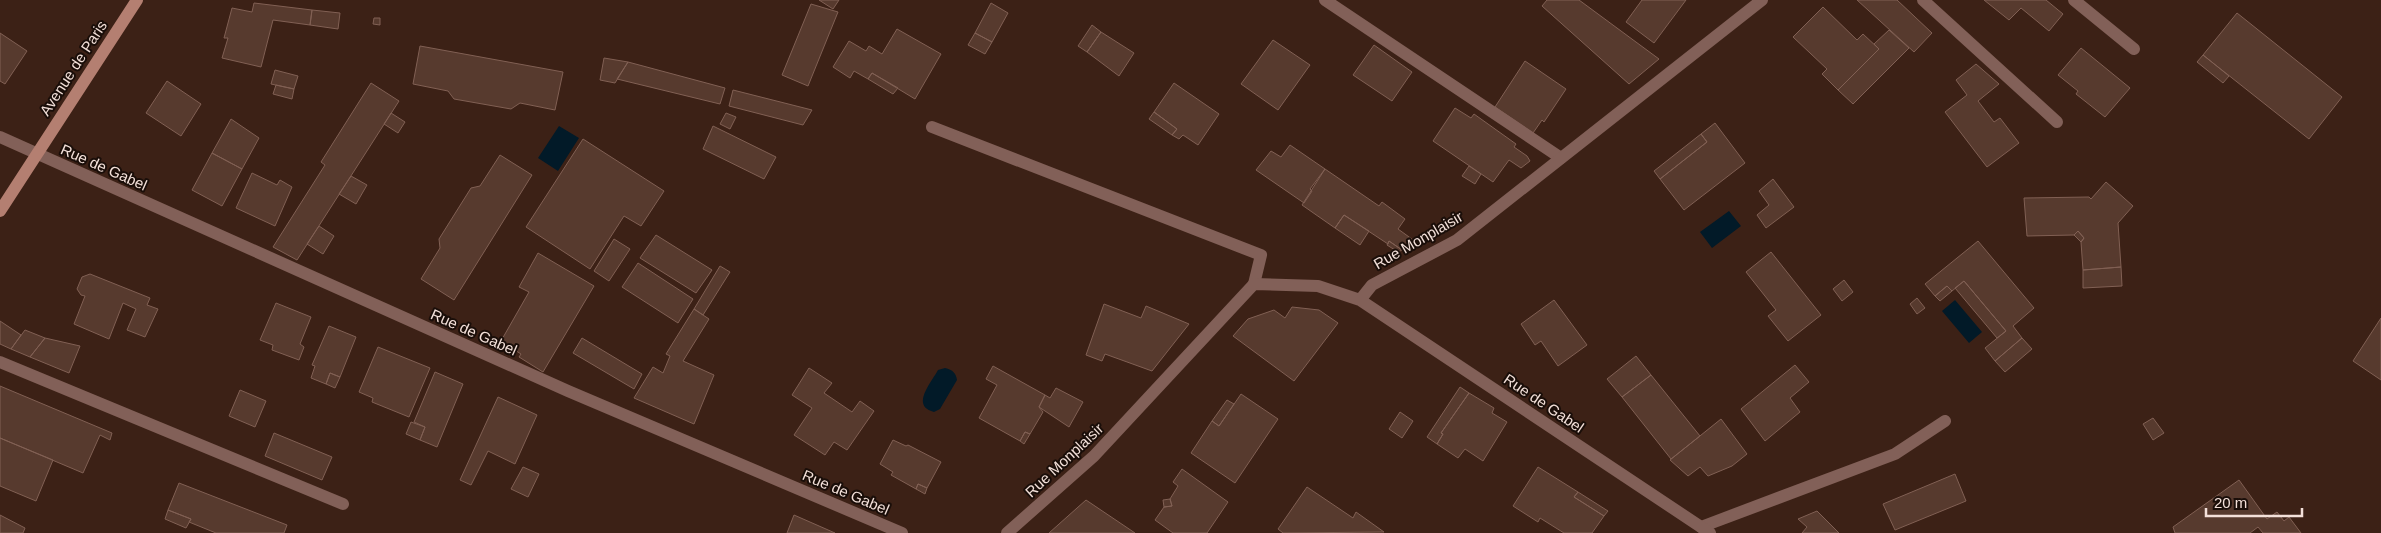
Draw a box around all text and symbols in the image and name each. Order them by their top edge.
street label: Avenue de Paris [36,17,110,119]
street label: Rue de Gabel [58,140,150,194]
street label: Rue Monplaisir [1370,208,1466,272]
street label: Rue de Gabel [428,305,520,359]
street label: Rue de Gabel [1501,370,1587,436]
street label: Rue Monplaisir [1022,420,1106,500]
street label: Rue de Gabel [800,466,892,518]
scale bar [2206,486,2302,518]
text: 20 m [2214,494,2247,511]

